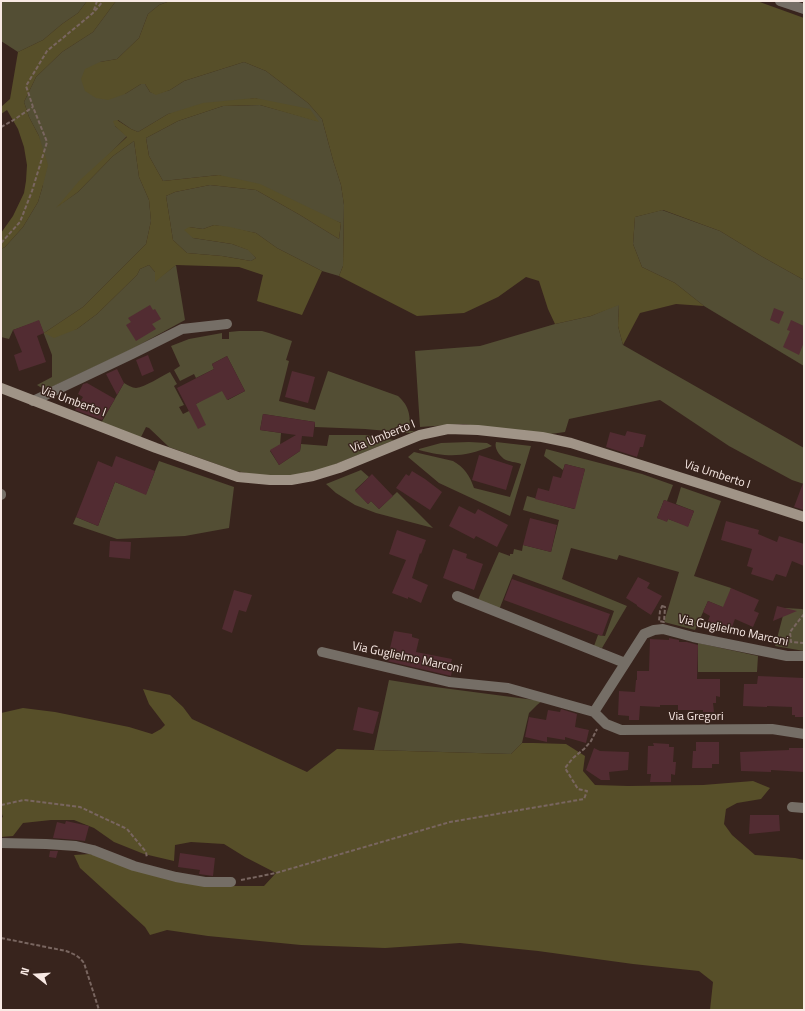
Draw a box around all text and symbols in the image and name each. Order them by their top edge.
street label: Via Umberto I [38,383,108,421]
street label: Via Umberto I [348,417,418,457]
street label: Via Umberto I [682,458,752,492]
street label: Via Guglielmo Marconi [677,612,789,650]
street label: Via Guglielmo Marconi [351,639,463,677]
street label: Via Gregori [668,710,724,724]
north arrow [16,955,56,995]
text: N [16,966,33,977]

